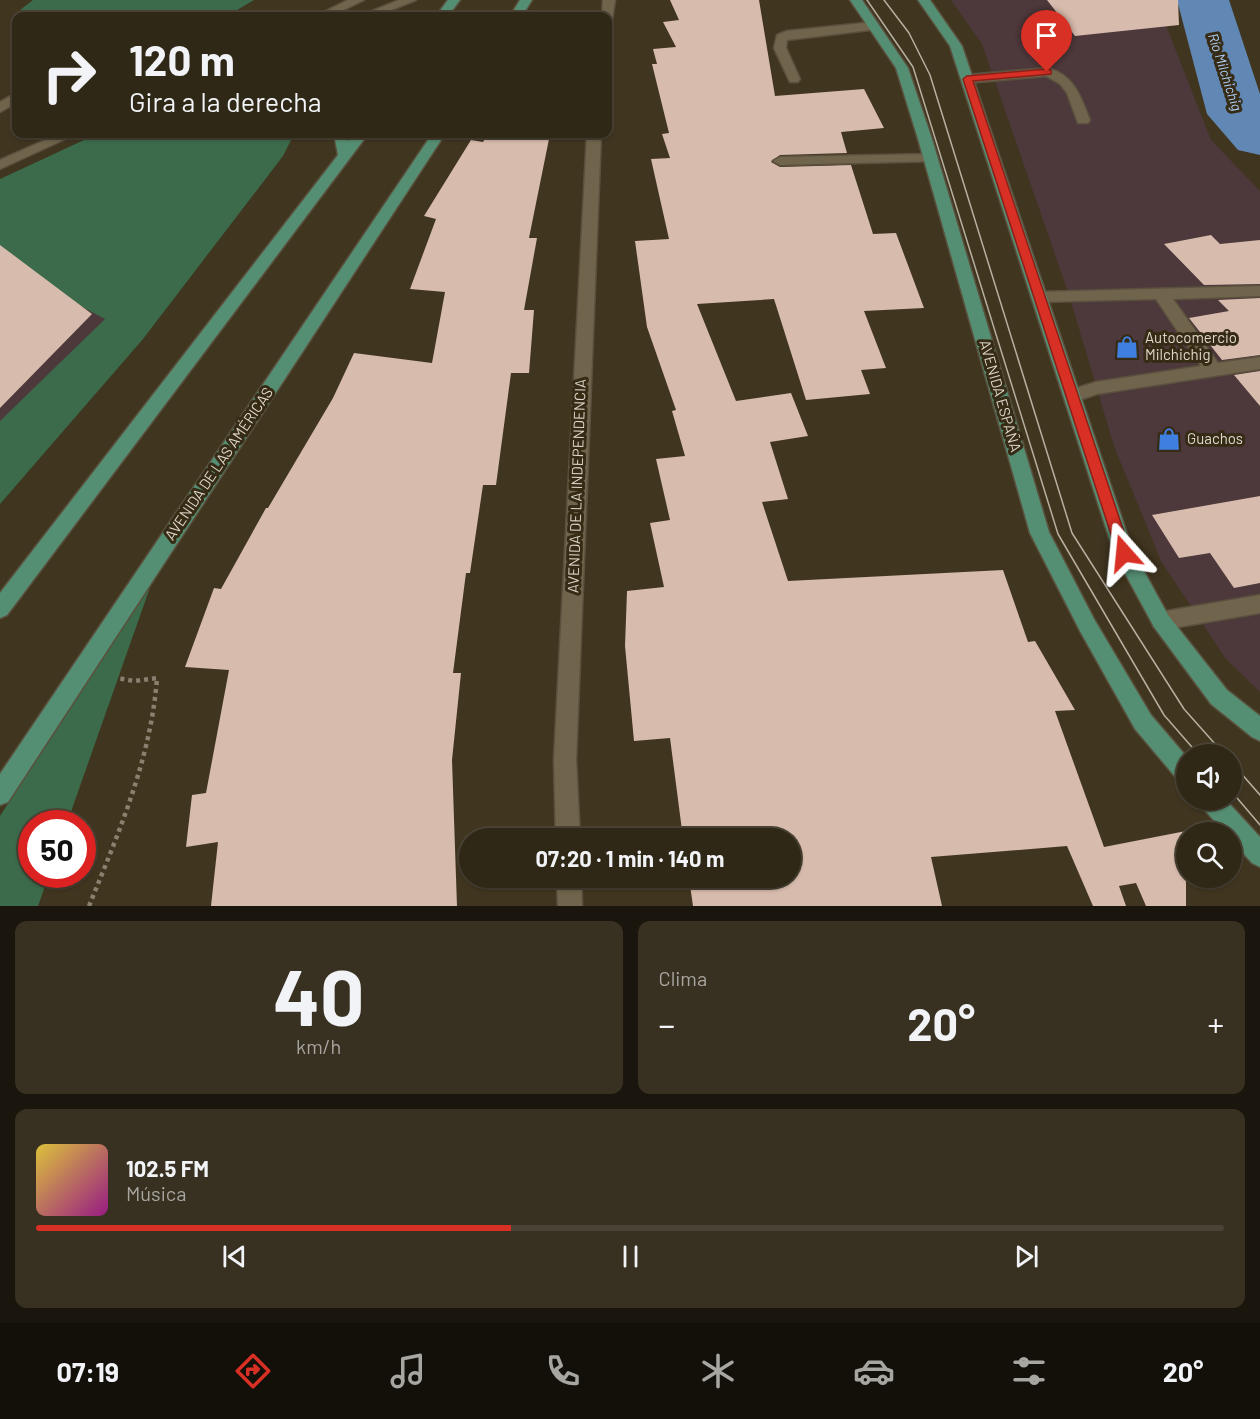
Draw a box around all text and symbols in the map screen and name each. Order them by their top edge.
pin [1021,10,1072,72]
icon: arrive [1030,19,1063,52]
water label: Río Milchichig [1205,31,1246,113]
text: 120 m [129,34,235,84]
icon: right [30,36,108,114]
text: Gira a la derecha [129,85,322,117]
place label: Autocomercio Milchichig [1145,328,1237,363]
shop icon: Autocomercio Milchichig [1114,334,1140,360]
street label: AVENIDA ESPAÑA [976,338,1026,454]
street label: AVENIDA DE LA INDEPENDENCIA [563,379,589,593]
street label: AVENIDA DE LAS AMÉRICAS [160,384,276,543]
shop icon: Guachos [1156,426,1182,452]
place label: Guachos [1187,429,1243,447]
position arrow [1092,521,1156,585]
map controls [1176,744,1242,888]
button: sound [1176,744,1242,810]
speed limit sign: 50 [18,810,96,888]
button: search [1176,822,1242,888]
text: 07:20 · 1 min · 140 m [536,845,724,871]
text: 40 [273,948,365,1042]
text: Clima [659,966,707,990]
text: 20° [907,996,975,1050]
text: − [659,1004,675,1044]
text: + [1208,1004,1224,1044]
text: km/h [296,1034,341,1058]
text: 102.5 FM [126,1155,209,1181]
text: Música [126,1181,186,1205]
icon: previous [218,1240,251,1273]
icon: pause [614,1240,647,1273]
icon: next [1010,1240,1043,1273]
icon: directions [232,1350,274,1392]
icon: music [387,1350,429,1392]
icon: phone [542,1350,584,1392]
icon: climate [697,1350,739,1392]
icon: car [853,1350,895,1392]
icon: filters [1008,1350,1050,1392]
text: 07:19 [57,1355,119,1387]
text: 20° [1163,1355,1203,1387]

